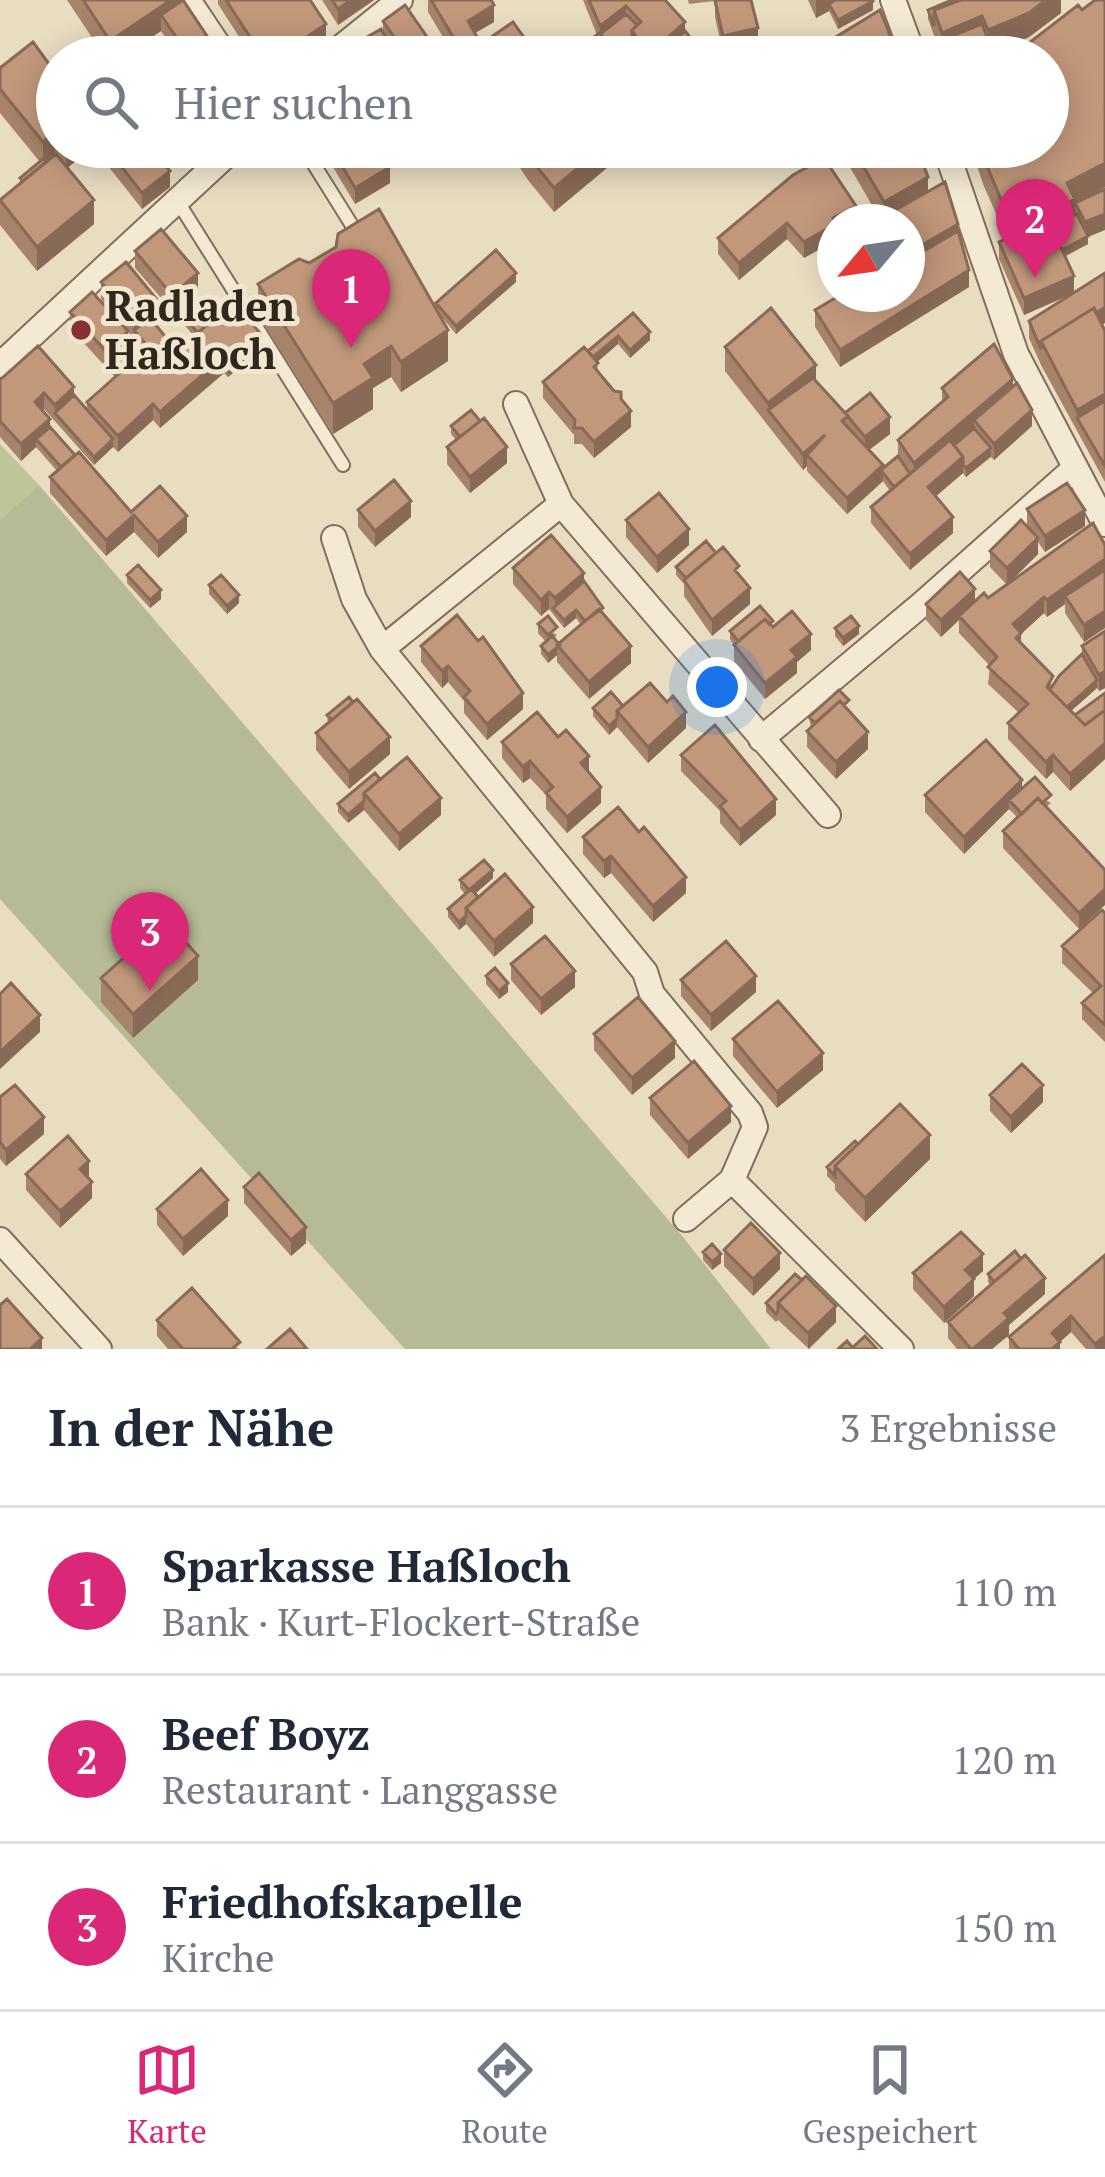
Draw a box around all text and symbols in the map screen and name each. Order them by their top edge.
search box [36,36,1069,168]
icon: search [78,69,144,135]
text: Hier suchen [174,72,413,132]
pin: 2 [996,179,1074,278]
north arrow [817,204,925,312]
pin: 1 [312,249,390,348]
place label: Radladen Haßloch [105,277,295,381]
marker: Radladen Haßloch [68,317,94,343]
your location [687,657,747,717]
pin: 3 [111,892,189,991]
text: In der Nähe [48,1393,334,1461]
text: 3 Ergebnisse [839,1401,1057,1453]
text: Sparkasse Haßloch [162,1535,571,1595]
text: 1 [76,1565,98,1617]
text: 110 m [952,1565,1057,1617]
text: Bank · Kurt-Flockert-Straße [162,1595,640,1647]
text: Beef Boyz [162,1703,370,1763]
text: 2 [76,1733,98,1785]
text: 120 m [952,1733,1057,1785]
text: Restaurant · Langgasse [162,1763,558,1815]
text: Friedhofskapelle [162,1871,523,1931]
text: 3 [76,1901,98,1953]
text: 150 m [952,1901,1057,1953]
text: Kirche [162,1931,275,1983]
tab: Karte [127,2037,207,2152]
tab: Route [461,2037,548,2152]
tab: Gespeichert [803,2037,978,2152]

